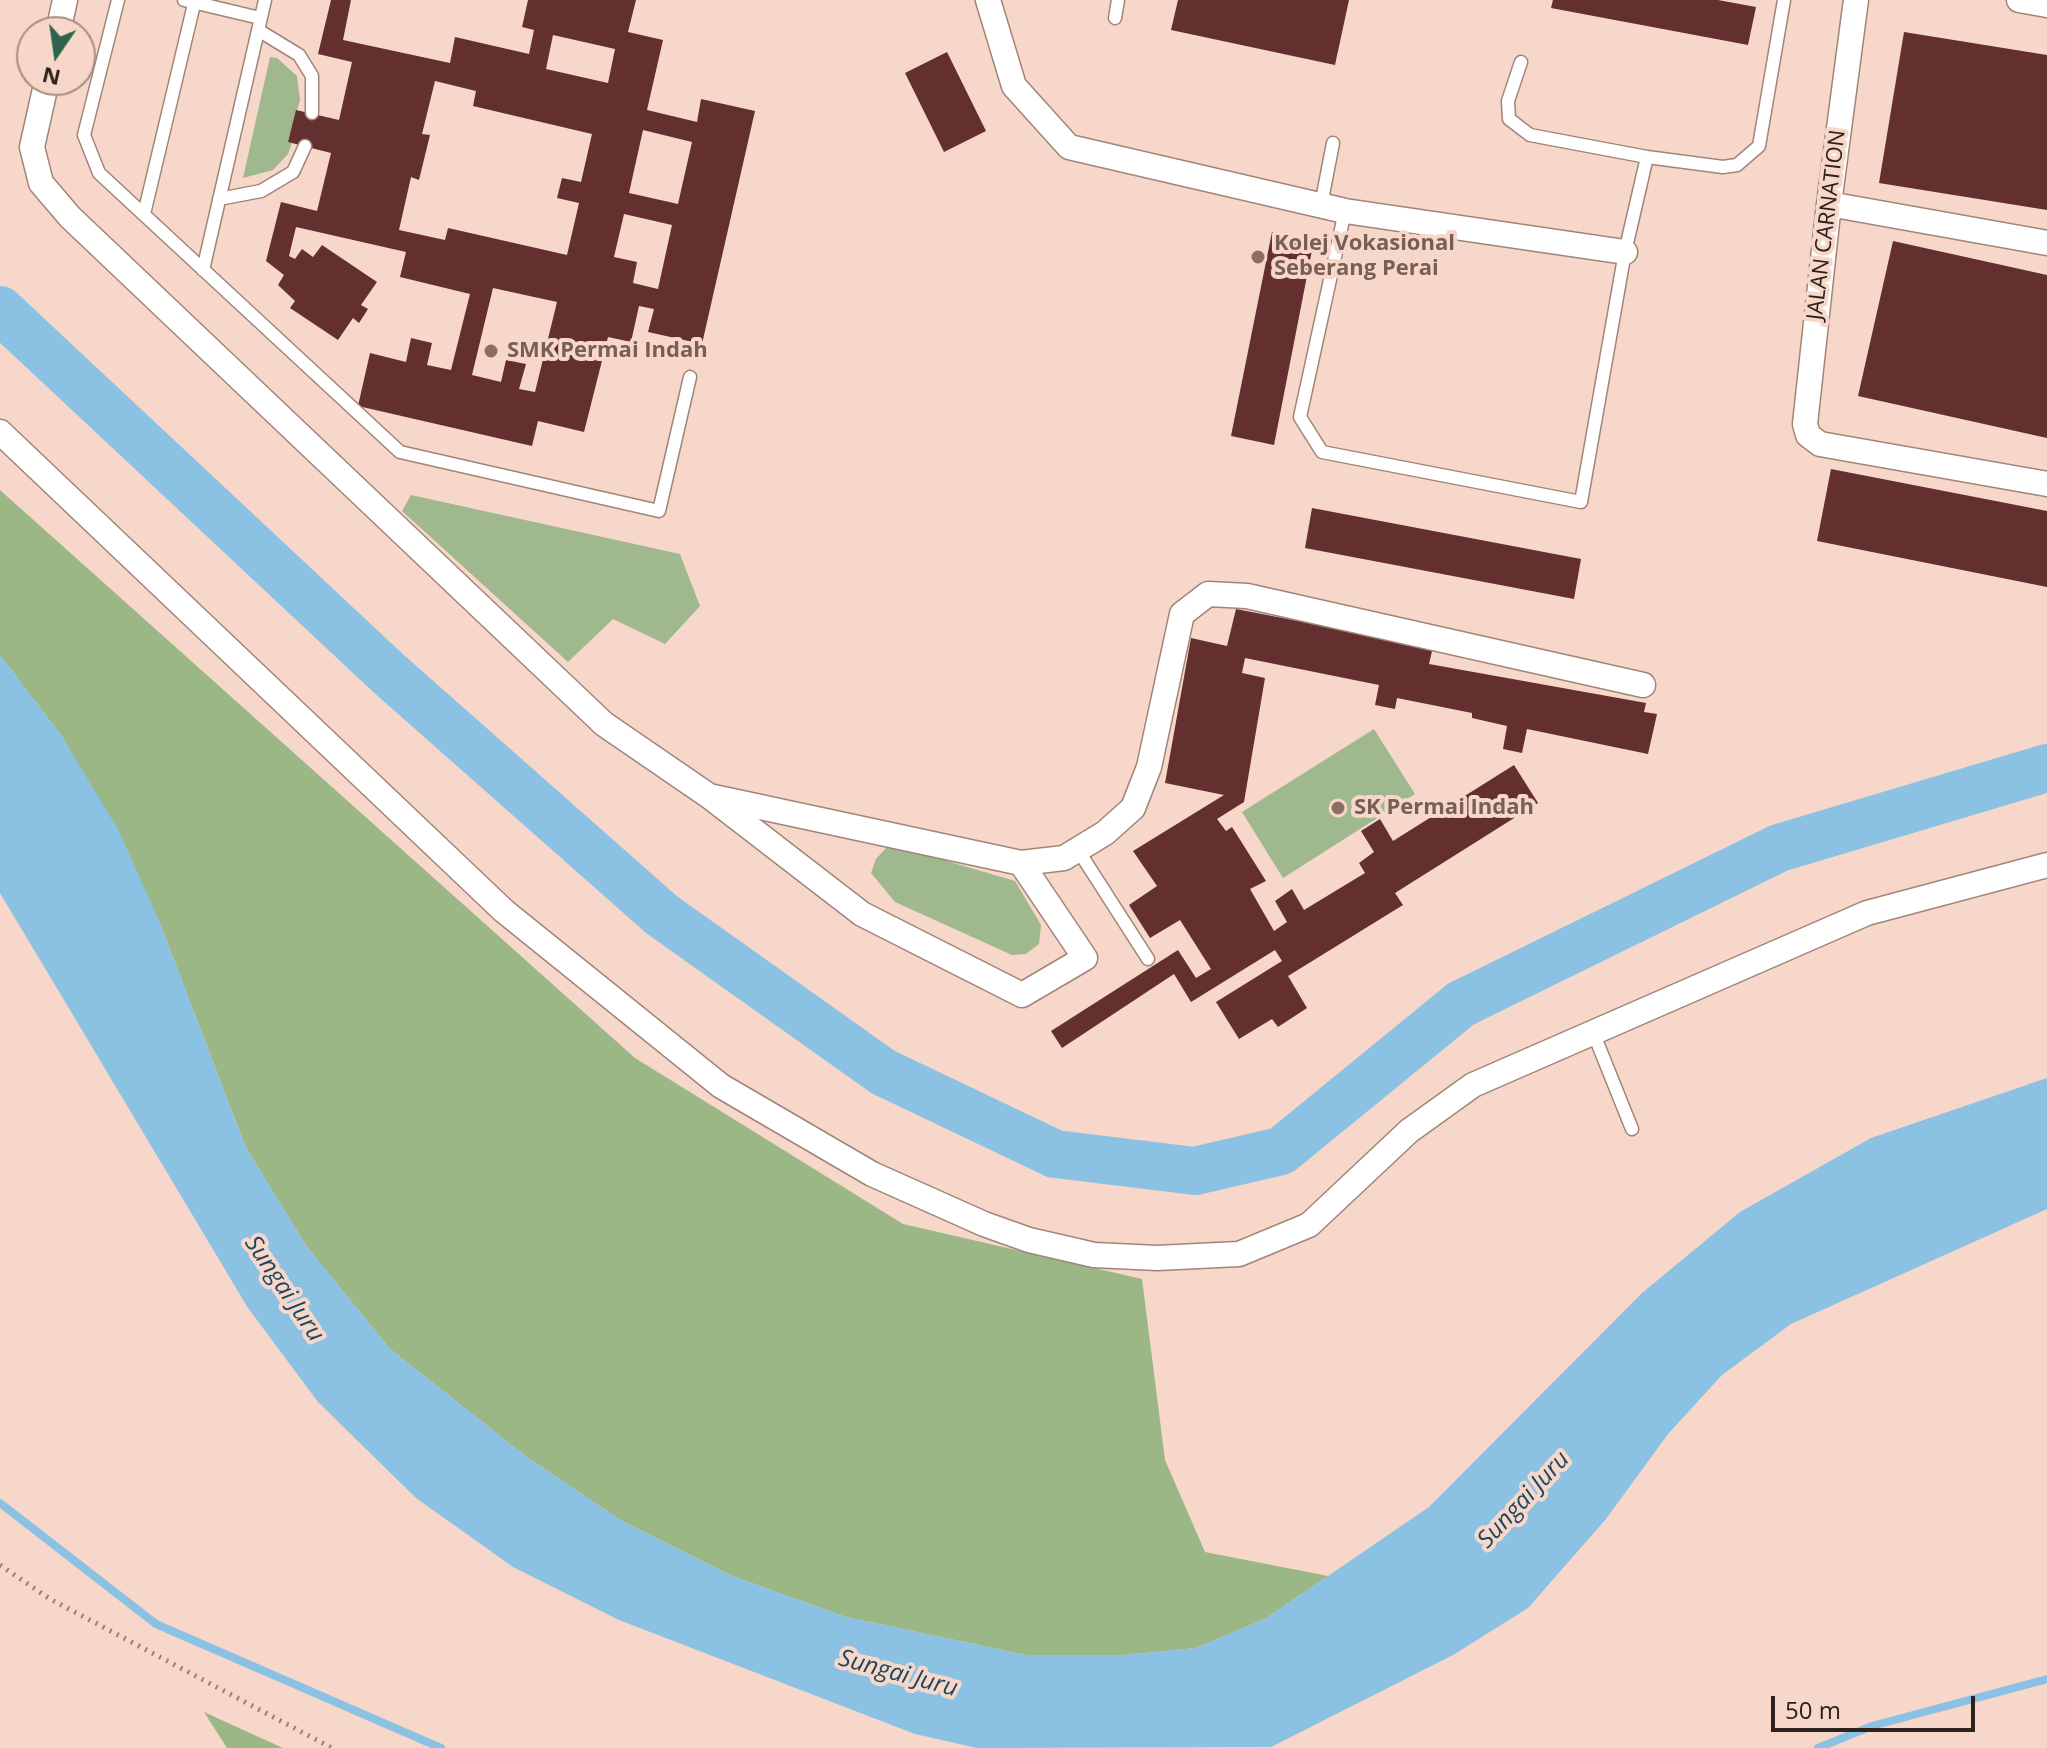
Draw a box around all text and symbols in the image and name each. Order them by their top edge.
north arrow [16,16,96,96]
text: N [39,61,63,94]
street label: JALAN CARNATION [1802,128,1852,322]
place label: Kolej Vokasional Seberang Perai [1274,231,1455,282]
marker: Kolej Vokasional Seberang Perai [1249,248,1267,266]
place label: SMK Permai Indah [507,338,708,364]
marker: SMK Permai Indah [482,342,500,360]
place label: SK Permai Indah [1354,795,1534,821]
marker: SK Permai Indah [1329,799,1347,817]
water label: Sungai Juru [238,1231,330,1347]
water label: Sungai Juru [1472,1446,1576,1554]
water label: Sungai Juru [836,1644,960,1704]
scale bar [1775,1680,1979,1730]
text: 50 m [1785,1693,1841,1726]

